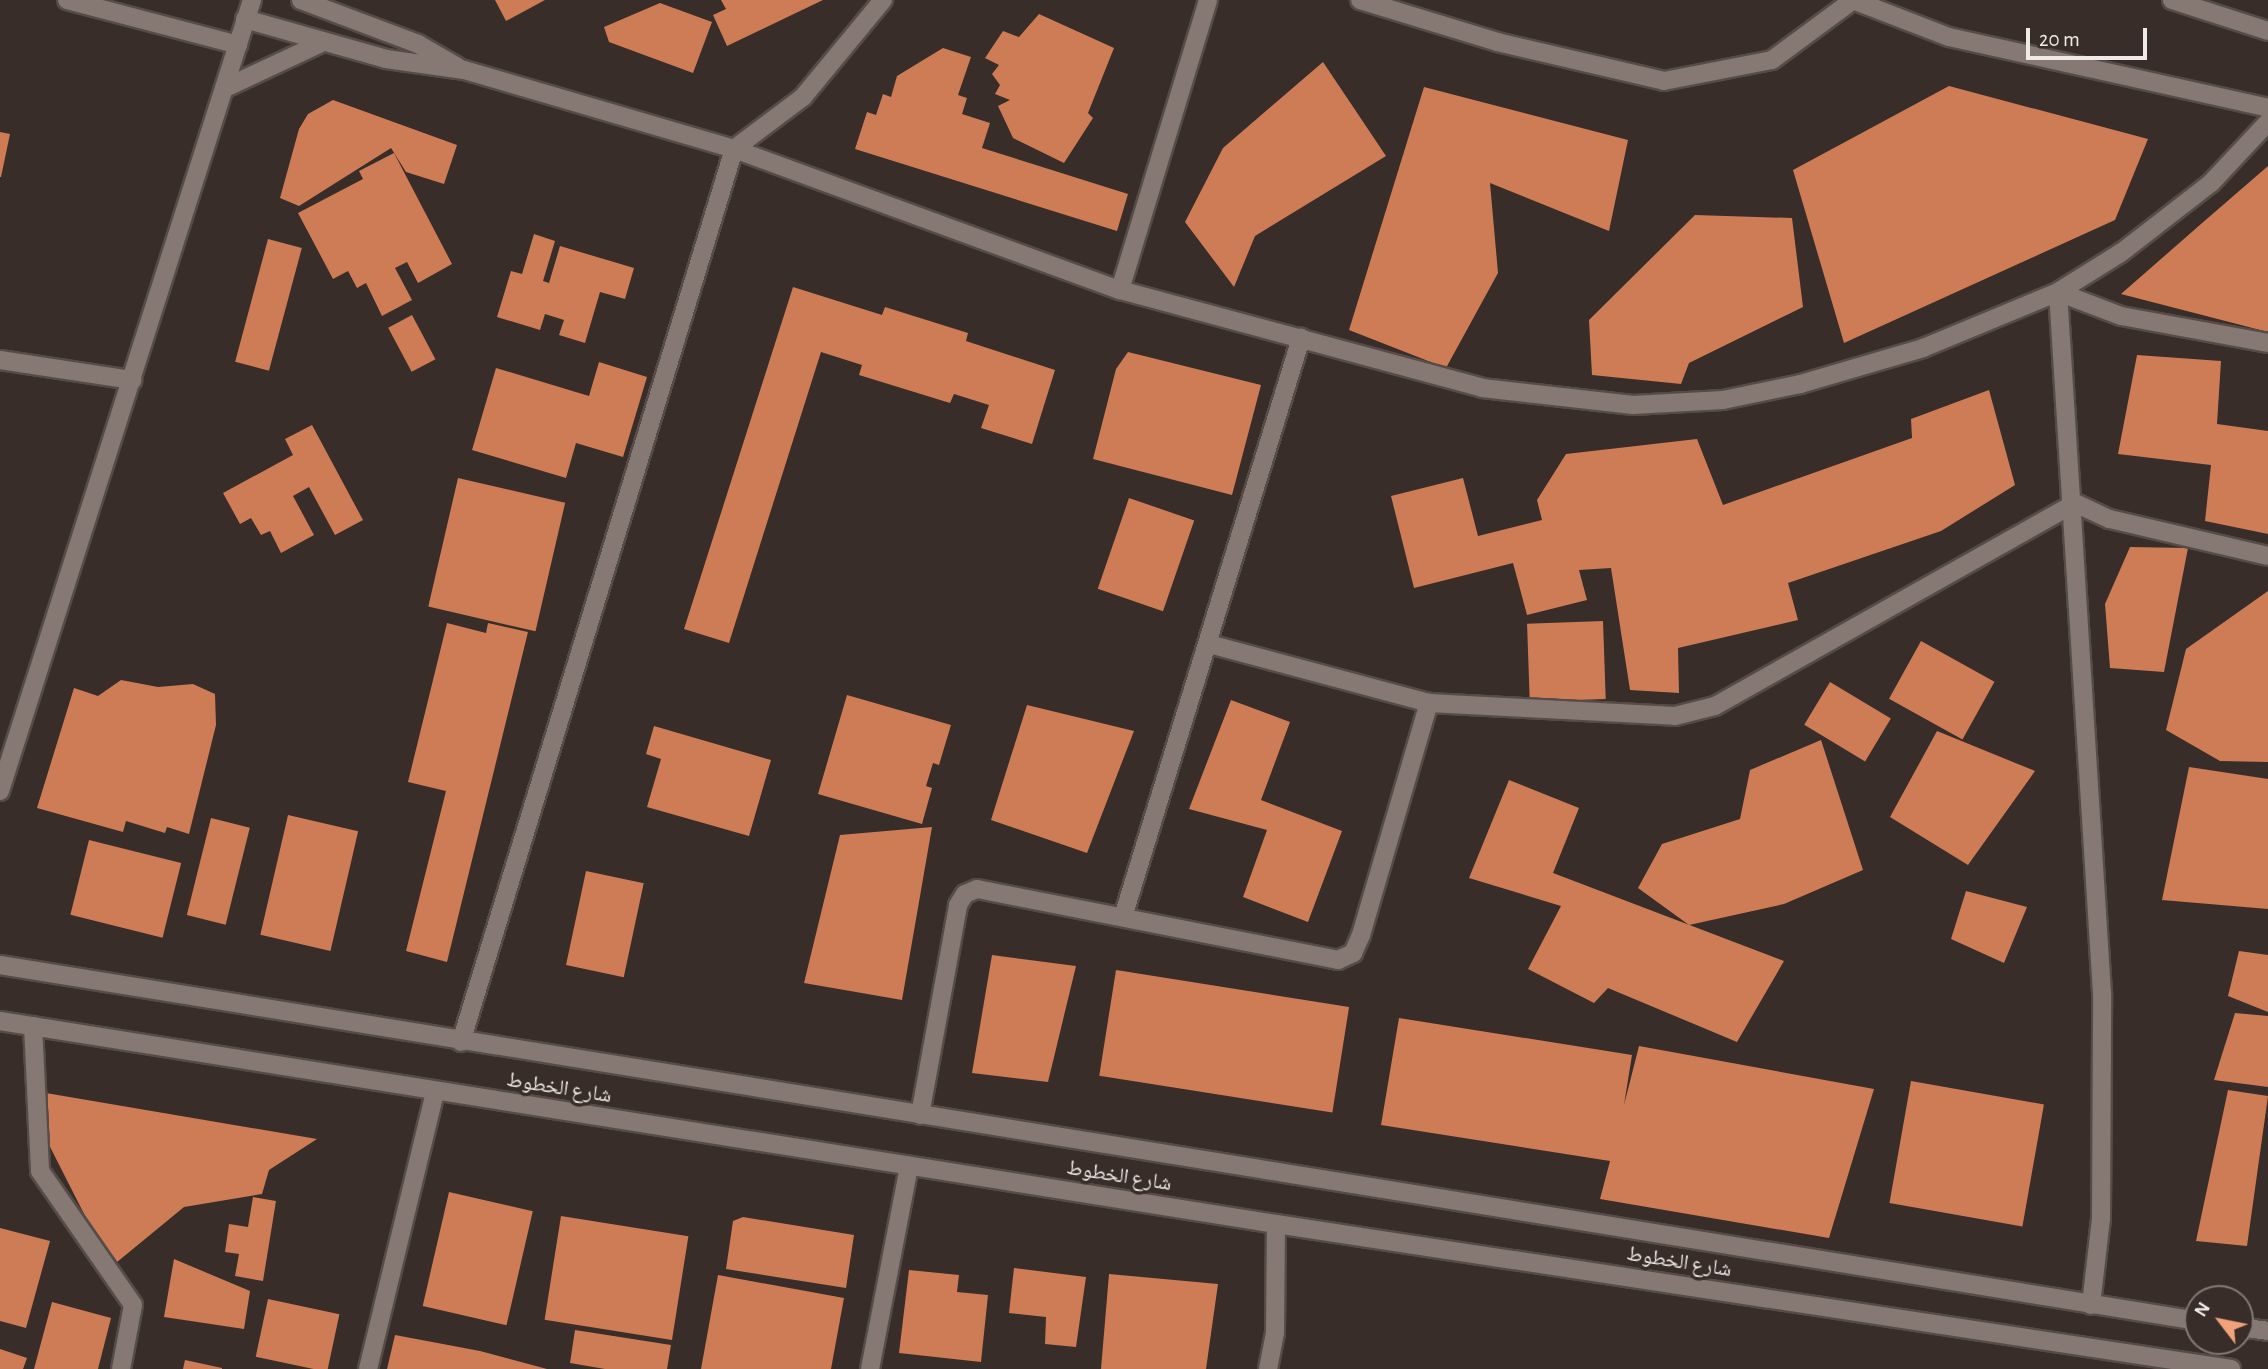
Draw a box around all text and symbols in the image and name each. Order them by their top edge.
scale bar [2030,14,2151,58]
text: 20 m [2039,29,2080,50]
street label: شارع الخطوط [505,1067,613,1109]
street label: شارع الخطوط [1065,1155,1173,1197]
street label: شارع الخطوط [1625,1241,1733,1283]
north arrow [2184,1285,2254,1355]
text: N [2191,1299,2214,1320]

